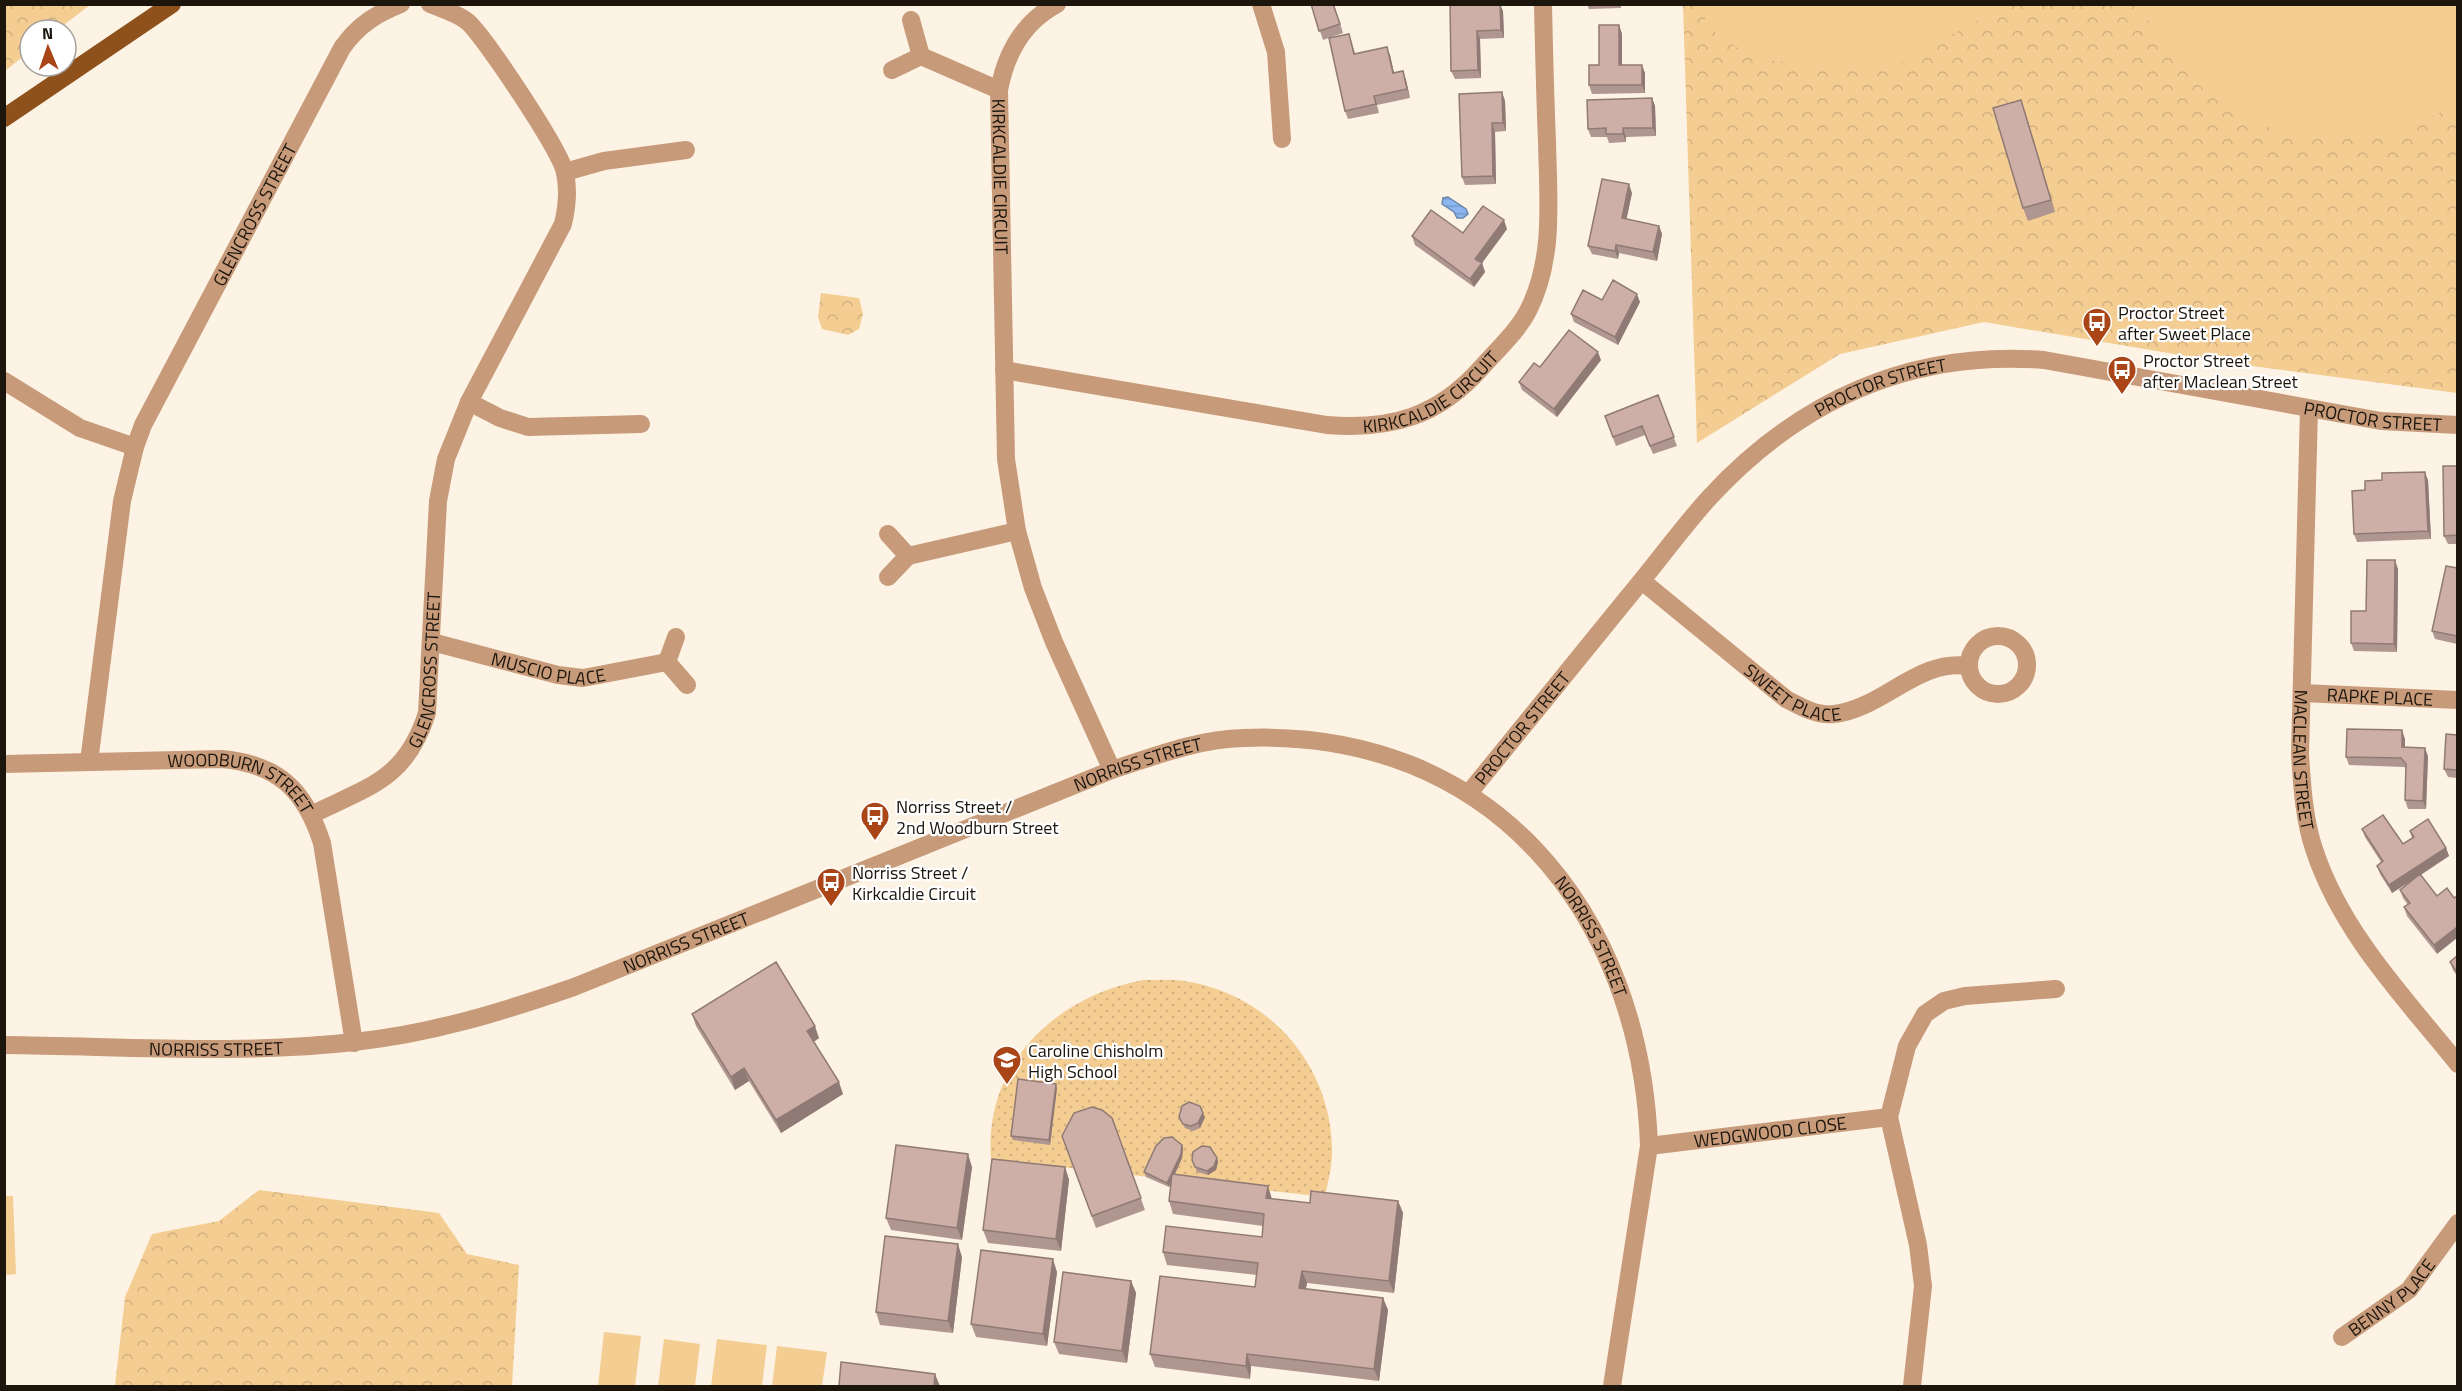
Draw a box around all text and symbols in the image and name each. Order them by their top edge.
north arrow [18,18,78,78]
text: N [42,21,53,45]
street label: KIRKCALDIE CIRCUIT [986,98,1016,255]
street label: GLENCROSS STREET [205,138,303,291]
place label: Proctor Street after Sweet Place [2118,299,2251,347]
bus stop icon: Proctor Street after Sweet Place [2081,306,2113,348]
street label: KIRKCALDIE CIRCUIT [1362,344,1505,439]
place label: Proctor Street after Maclean Street [2143,347,2299,395]
street label: PROCTOR STREET [1809,351,1949,423]
bus stop icon: Proctor Street after Maclean Street [2106,354,2138,396]
street label: PROCTOR STREET [2302,394,2443,438]
street label: GLENCROSS STREET [400,591,447,753]
street label: MUSCIO PLACE [488,645,608,692]
street label: SWEET PLACE [1738,657,1843,728]
street label: PROCTOR STREET [1468,665,1577,790]
street label: RAPKE PLACE [2326,681,2434,712]
street label: MACLEAN STREET [2286,689,2322,833]
street label: NORRISS STREET [1069,730,1205,798]
street label: WOODBURN STREET [167,745,321,819]
place label: Norriss Street / 2nd Woodburn Street [896,793,1059,841]
bus stop icon: Norriss Street / 2nd Woodburn Street [859,800,891,842]
place label: Norriss Street / Kirkcaldie Circuit [852,859,976,907]
bus stop icon: Norriss Street / Kirkcaldie Circuit [815,866,847,908]
street label: NORRISS STREET [1549,870,1635,1001]
street label: NORRISS STREET [619,904,753,980]
street label: NORRISS STREET [149,1034,284,1062]
place label: Caroline Chisholm High School [1028,1037,1163,1085]
school or university icon: Caroline Chisholm High School [991,1044,1023,1086]
street label: WEDGWOOD CLOSE [1692,1109,1848,1154]
street label: BENNY PLACE [2342,1253,2441,1342]

